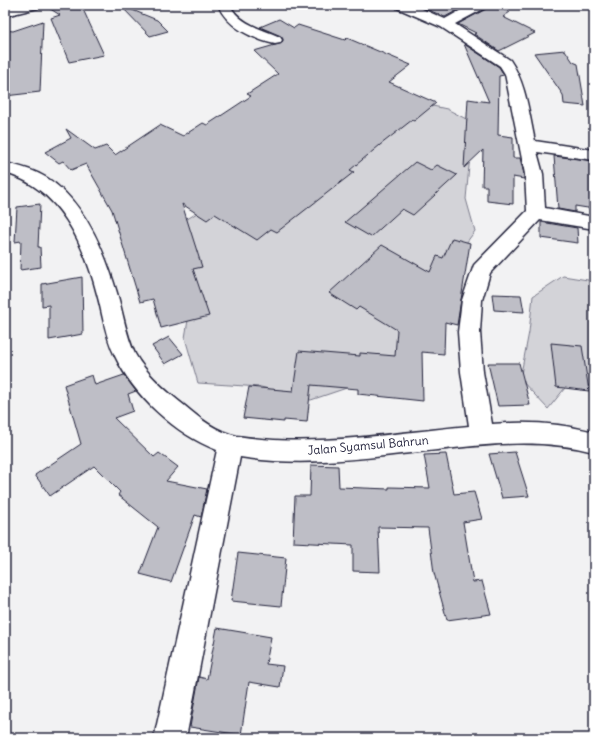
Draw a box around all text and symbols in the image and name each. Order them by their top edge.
street label: Jalan Syamsul Bahrun [307,432,429,458]

